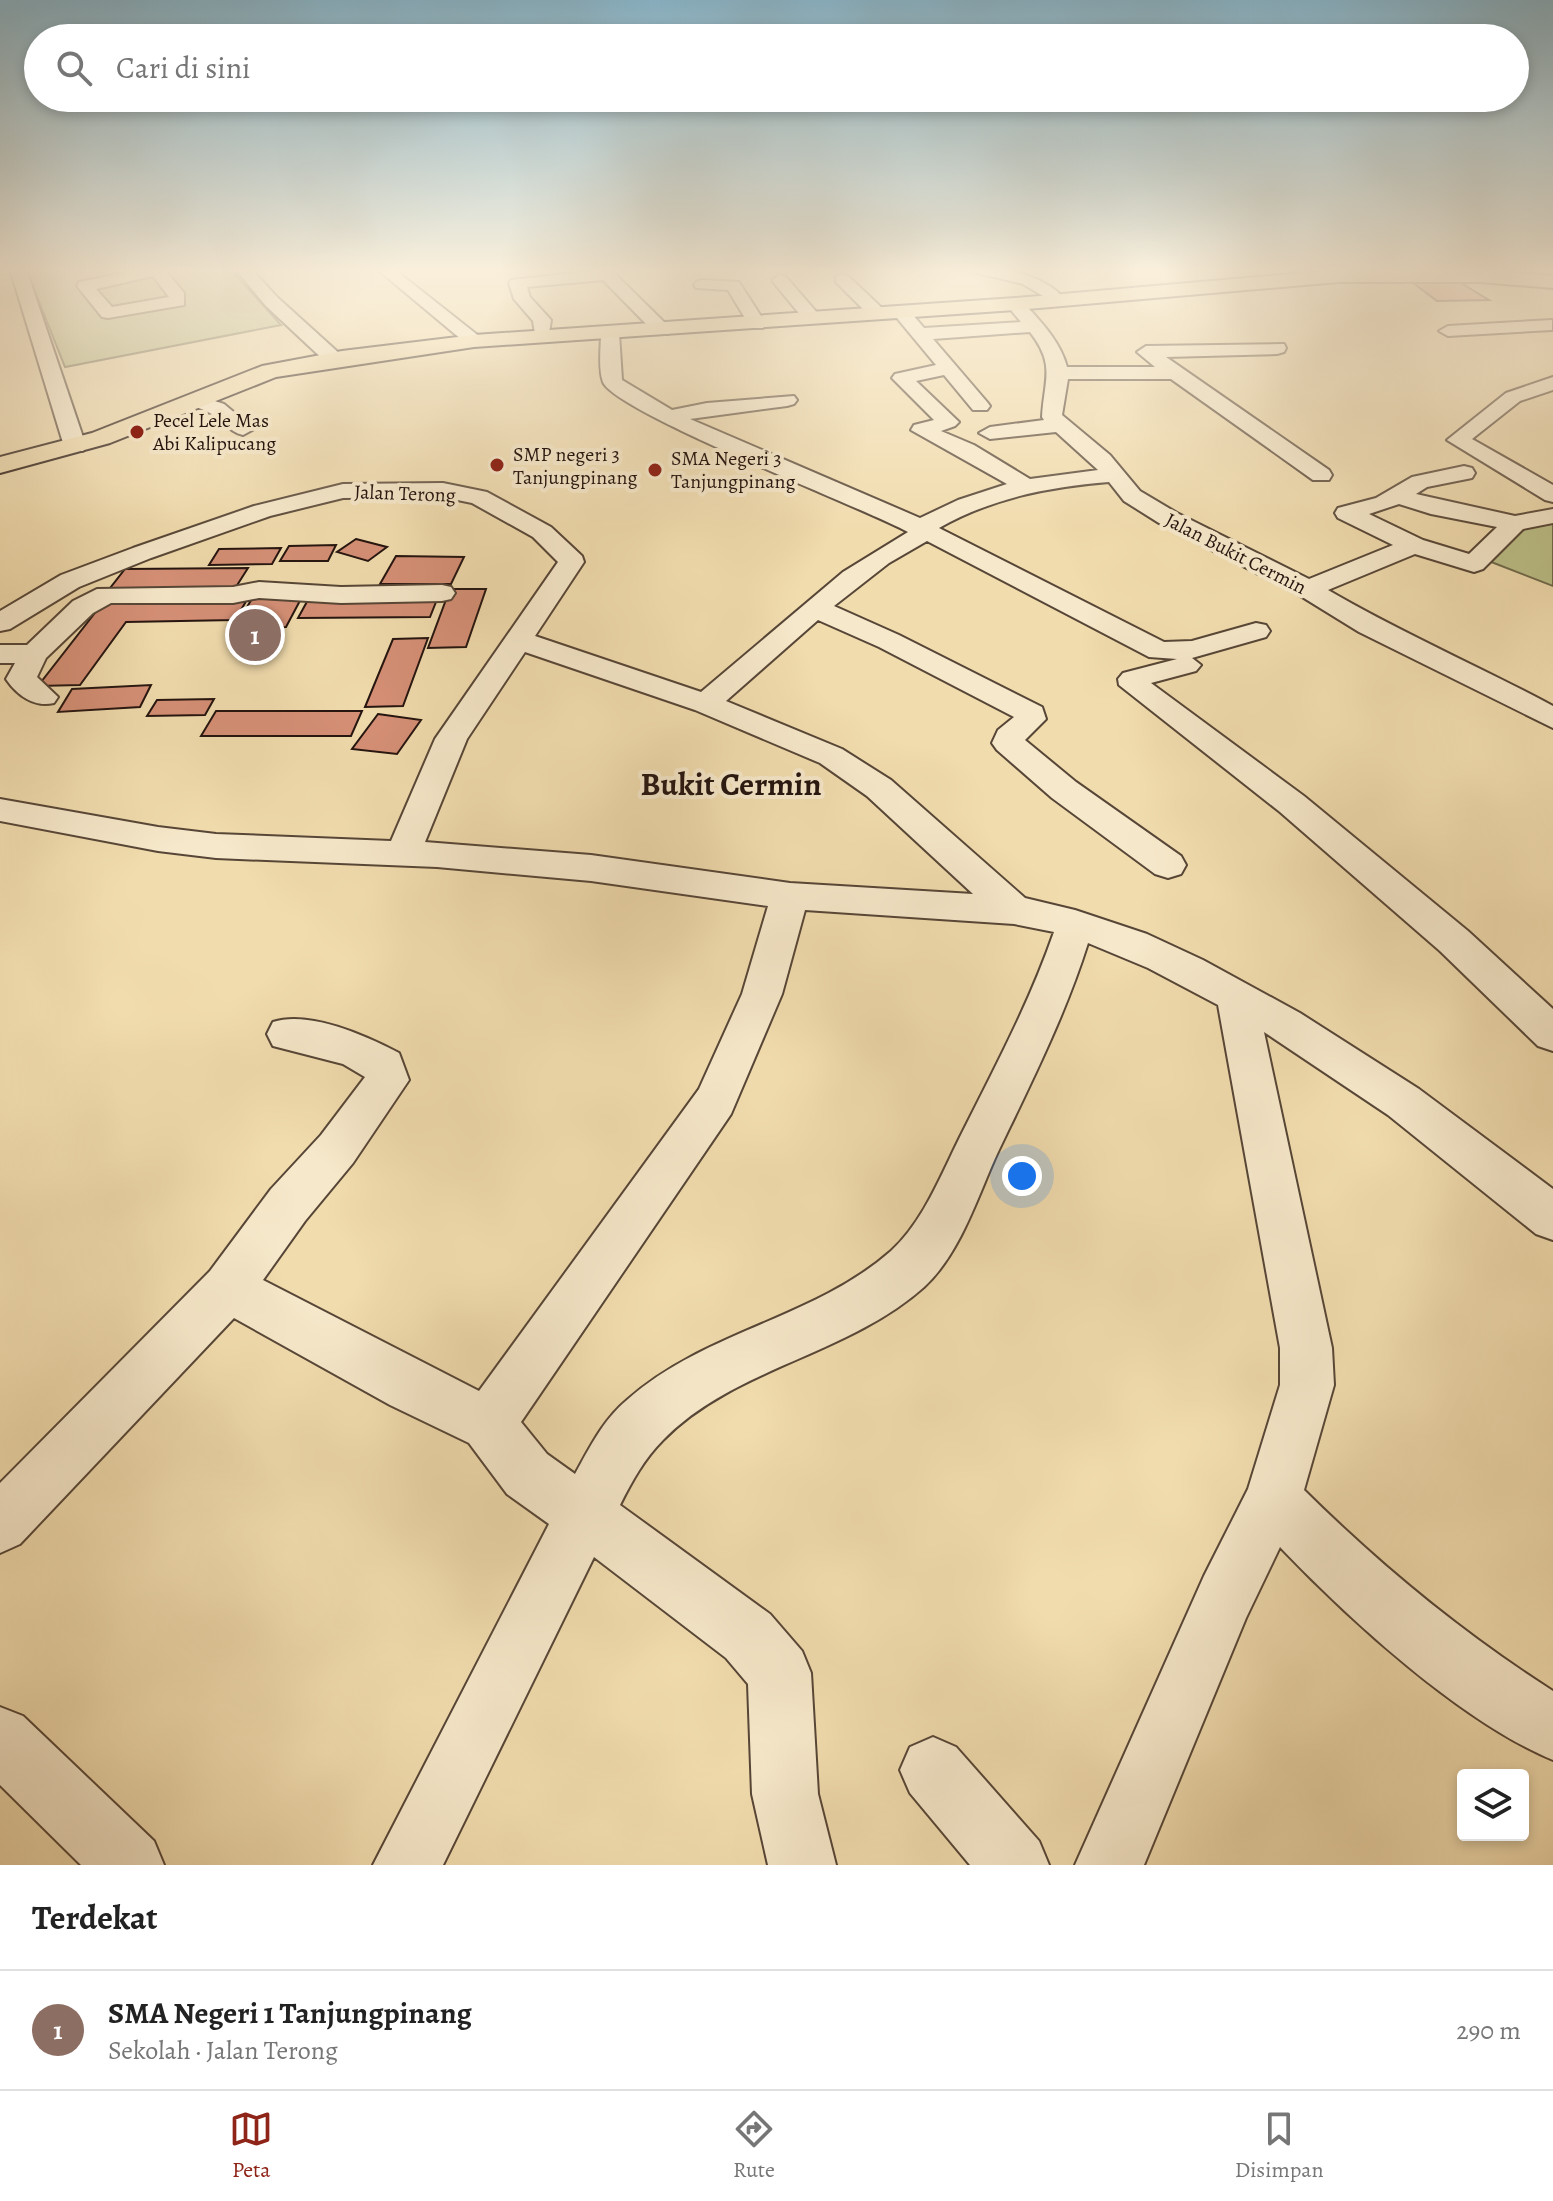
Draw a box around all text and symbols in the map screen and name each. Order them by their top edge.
search box [24,24,1529,112]
icon: search [52,46,96,90]
text: Cari di sini [116,48,251,88]
place label: Pecel Lele Mas Abi Kalipucang [152,407,276,457]
marker: Pecel Lele Mas Abi Kalipucang [128,423,146,441]
place label: SMP negeri 3 Tanjungpinang [513,441,637,491]
place label: SMA Negeri 3 Tanjungpinang [671,445,795,495]
marker: SMP negeri 3 Tanjungpinang [488,456,506,474]
marker: SMA Negeri 3 Tanjungpinang [646,461,664,479]
street label: Jalan Terong [354,478,456,509]
street label: Jalan Bukit Cermin [1160,506,1311,601]
pin: 1 [229,605,281,665]
district label: Bukit Cermin [641,762,821,806]
your location [1002,1156,1042,1196]
map controls [1457,1769,1529,1841]
button: layers [1457,1769,1529,1841]
text: Terdekat [32,1894,158,1941]
text: SMA Negeri 1 Tanjungpinang [108,1993,472,2033]
text: 1 [53,2013,63,2048]
text: 290 m [1456,2013,1521,2048]
text: Sekolah · Jalan Terong [108,2033,338,2068]
tab: Peta [229,2107,273,2185]
tab: Rute [732,2107,776,2185]
tab: Disimpan [1235,2107,1324,2185]

